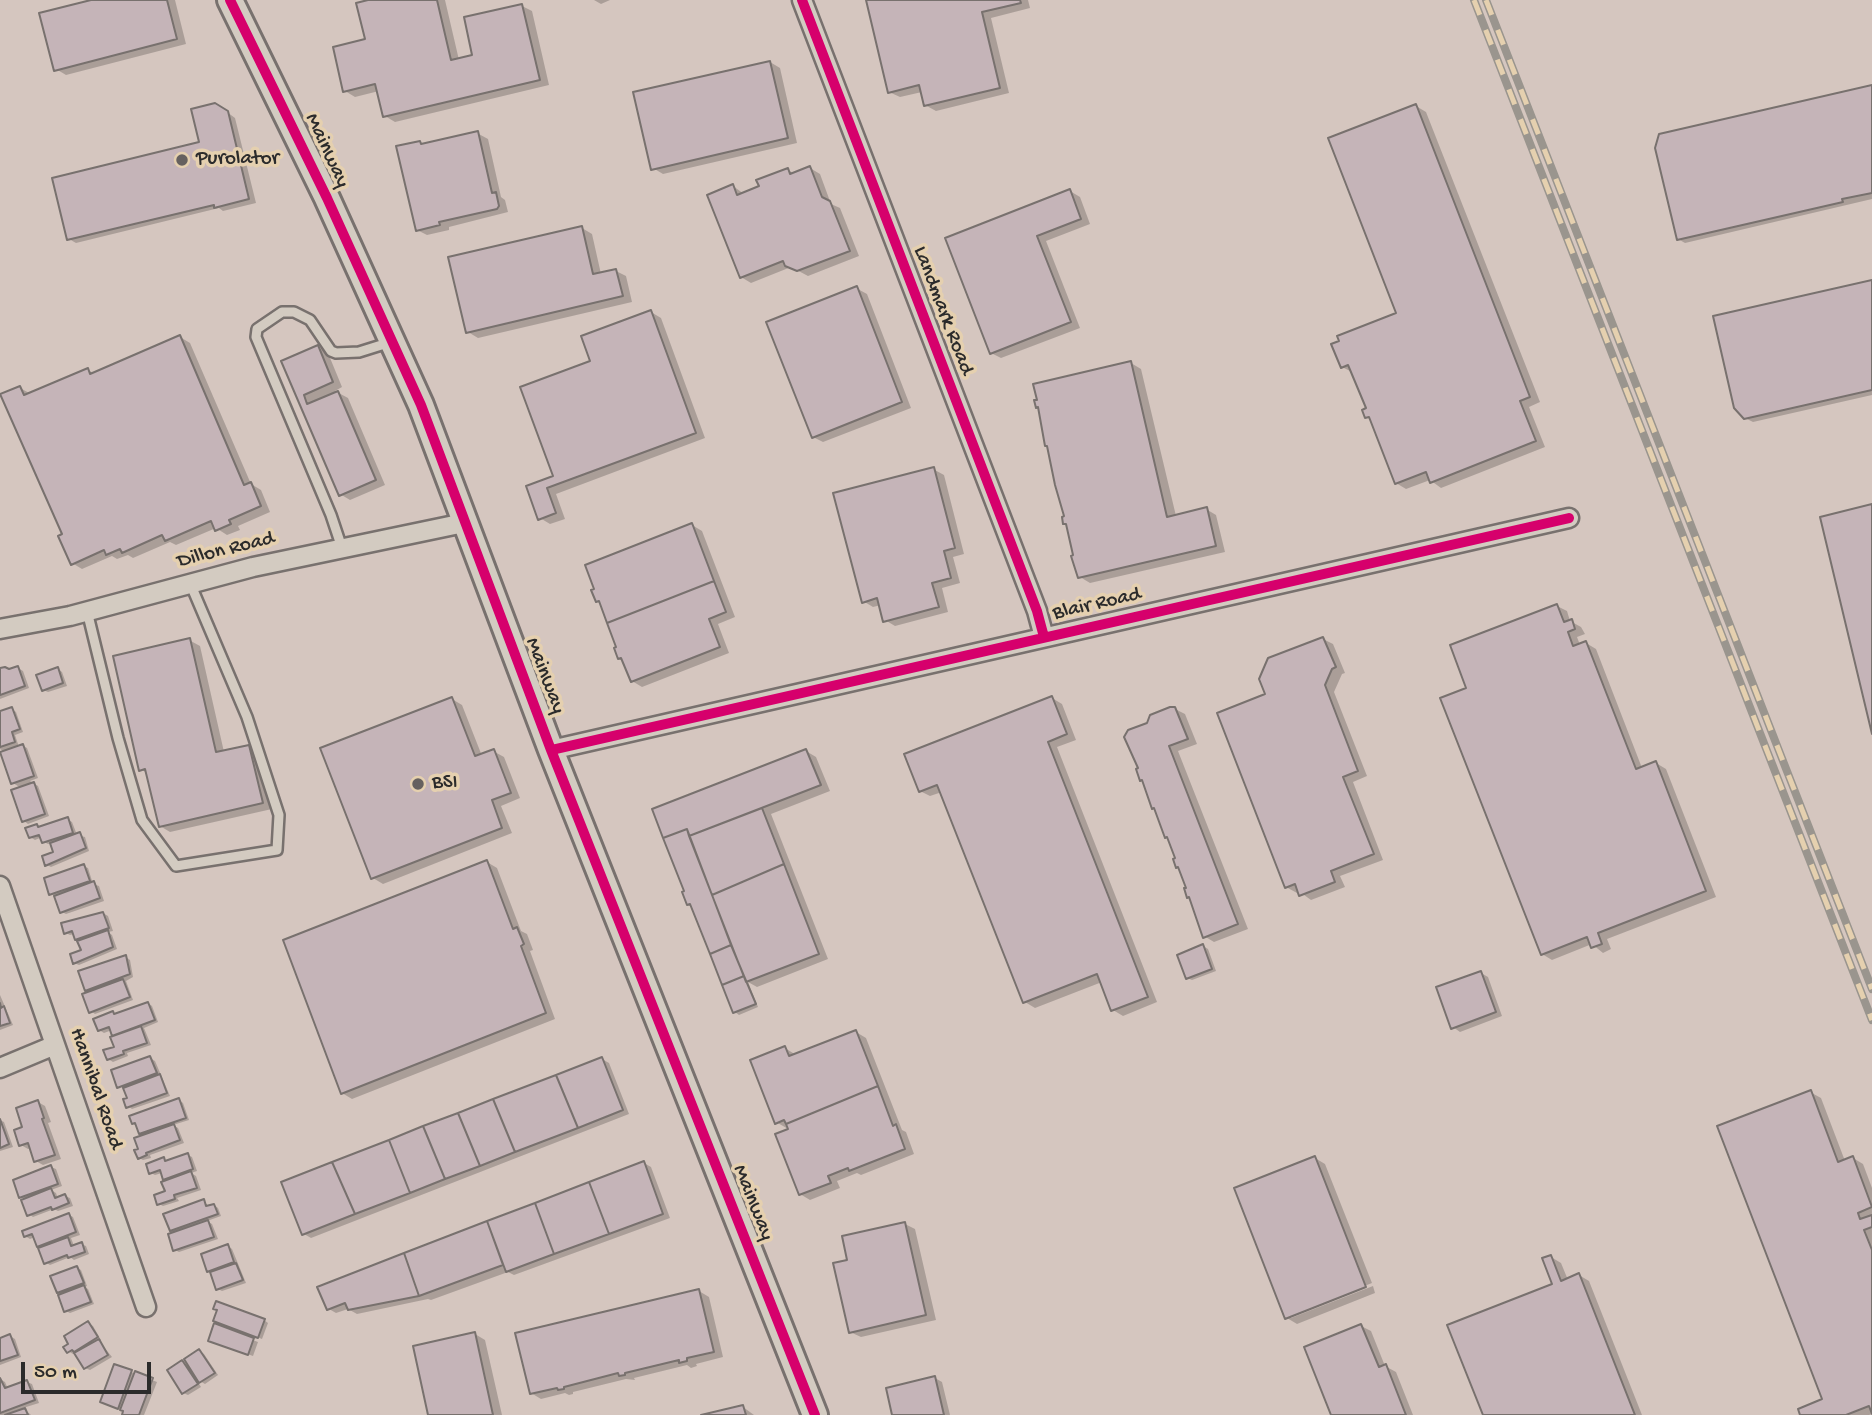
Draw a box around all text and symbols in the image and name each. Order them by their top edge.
street label: Mainway [298,110,354,192]
place label: Purolator [196,147,279,173]
marker: Purolator [174,152,190,168]
street label: Landmark Road [906,243,978,379]
street label: Dillon Road [175,527,277,575]
street label: Blair Road [1050,583,1144,627]
street label: Mainway [518,635,570,717]
place label: BSI [432,771,458,797]
marker: BSI [410,776,426,792]
street label: Hannibal Road [63,1025,127,1153]
street label: Mainway [726,1162,778,1244]
scale bar [24,1348,154,1392]
text: 50 m [34,1361,77,1386]

